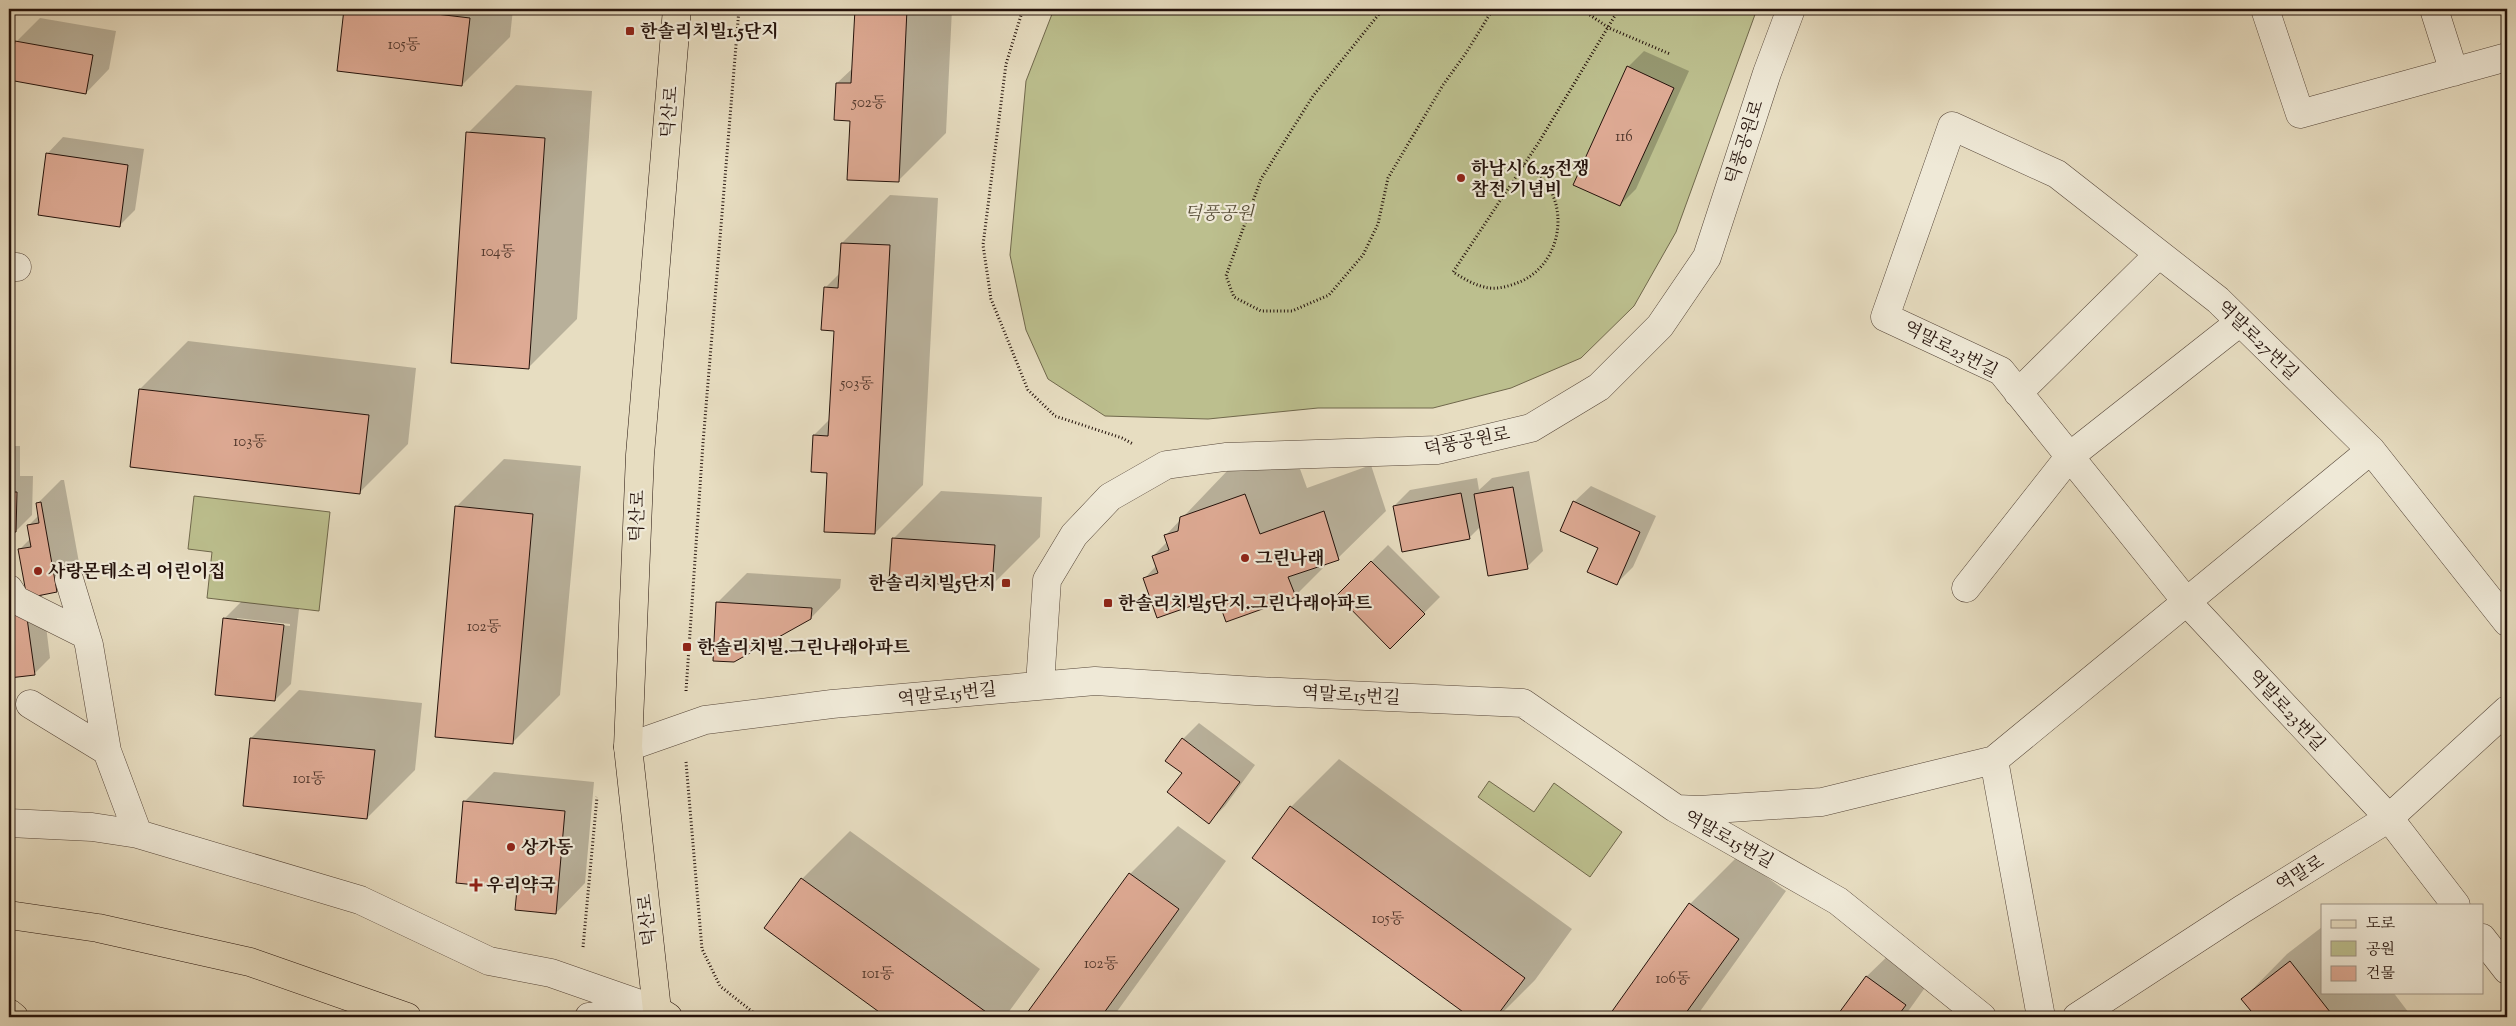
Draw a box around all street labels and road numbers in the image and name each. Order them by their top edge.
street label: 덕산로 [656,85,686,139]
street label: 덕풍공원로 [1720,97,1772,188]
street label: 역말로27번길 [2210,296,2303,387]
street label: 역말로23번길 [1898,316,2002,386]
street label: 덕풍공원로 [1422,422,1513,464]
street label: 덕산로 [625,490,653,543]
street label: 역말로23번길 [2241,665,2330,758]
street label: 역말로15번길 [897,678,998,714]
street label: 역말로15번길 [1301,681,1401,713]
street label: 역말로15번길 [1678,805,1778,876]
street label: 역말로 [2272,850,2330,900]
street label: 덕산로 [633,892,665,947]

